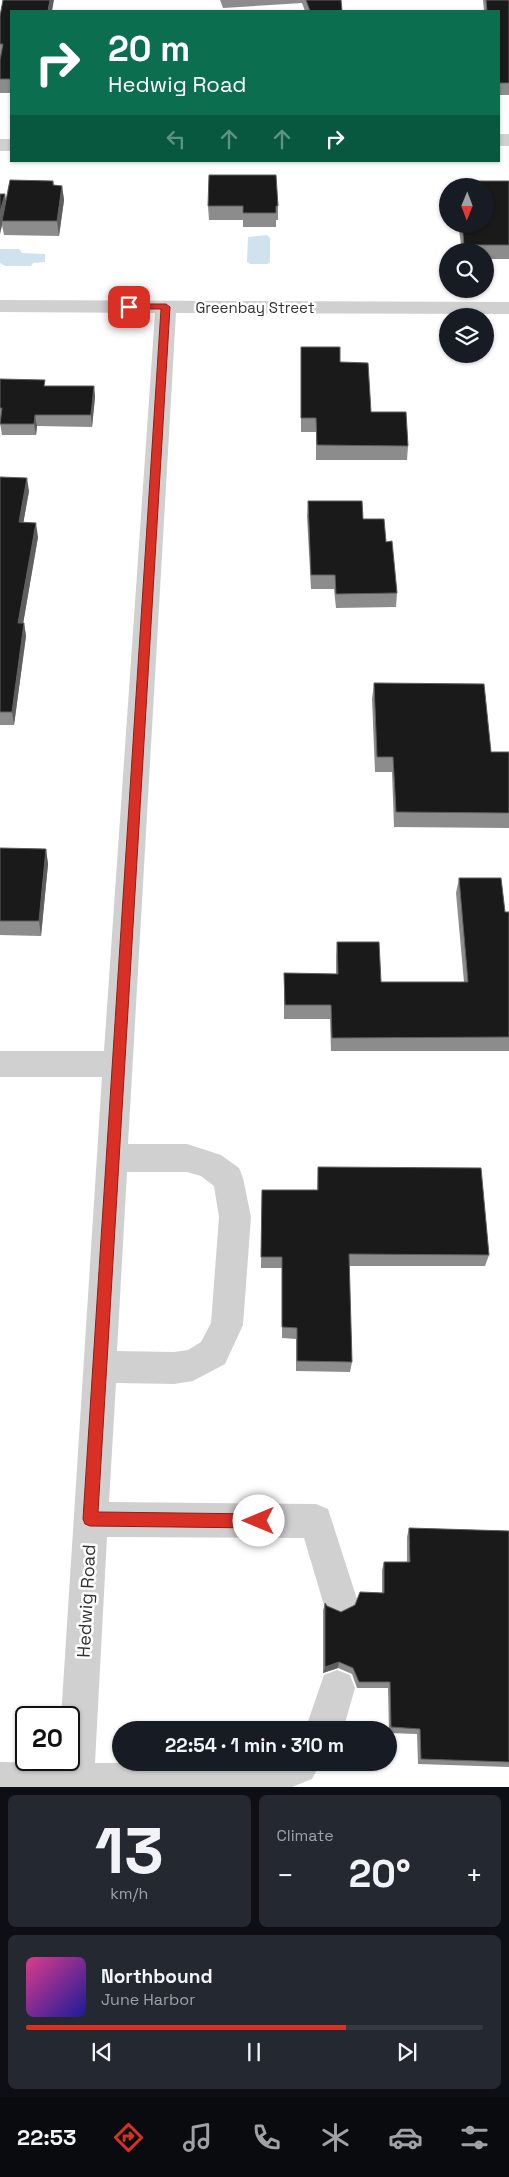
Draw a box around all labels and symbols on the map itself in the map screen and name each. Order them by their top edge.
north arrow [439,178,494,232]
pin [108,286,150,328]
street label: Greenbay Street [195,298,315,317]
position arrow [232,1494,284,1546]
street label: Hedwig Road [72,1544,100,1658]
speed limit sign: 20 [15,1706,80,1771]

